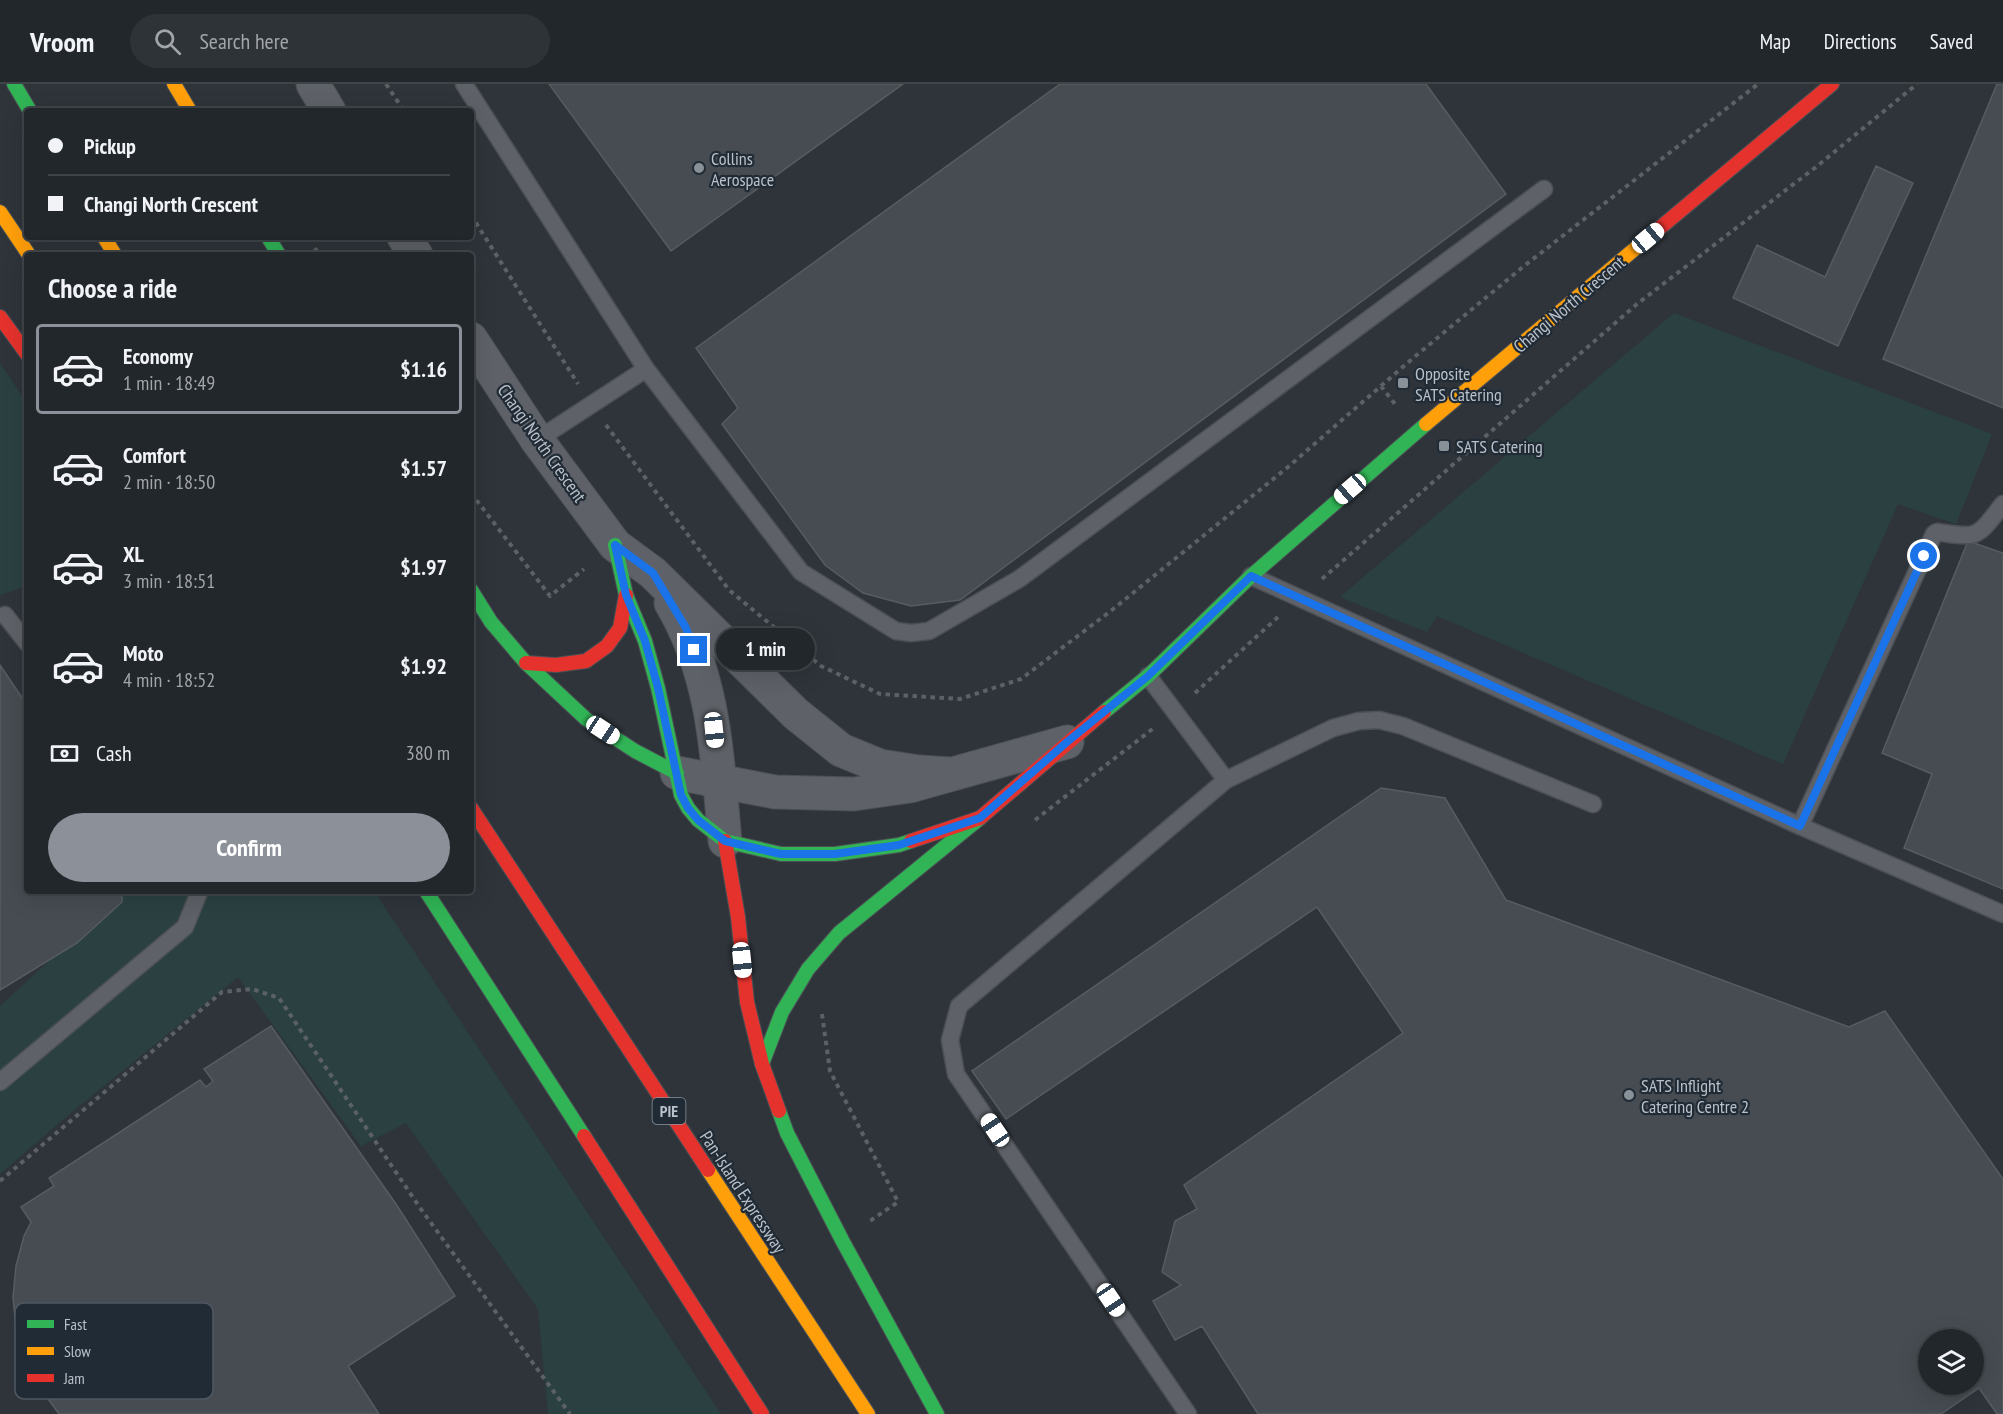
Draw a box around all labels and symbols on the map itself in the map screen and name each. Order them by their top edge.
place label: Collins Aerospace [711,147,774,191]
marker: Collins Aerospace [692,161,706,175]
car [1628,220,1668,256]
street label: Changi North Crescent [1508,250,1630,358]
place label: Opposite SATS Catering [1415,362,1502,406]
marker: Opposite SATS Catering [1396,376,1410,390]
street label: Changi North Crescent [493,379,591,507]
place label: SATS Catering [1456,435,1543,458]
marker: SATS Catering [1437,439,1451,453]
car [1331,470,1369,508]
route start [1910,542,1937,569]
callout: 1 min [715,629,814,671]
route end [680,636,707,663]
car [703,711,725,749]
car [583,713,623,747]
car [731,941,753,979]
place label: SATS Inflight Catering Centre 2 [1641,1074,1749,1118]
marker: SATS Inflight Catering Centre 2 [1622,1088,1636,1102]
road number: PIE [652,1098,686,1124]
car [977,1110,1013,1150]
street label: Pan-Island Expressway [695,1127,791,1258]
car [1093,1280,1129,1320]
legend [15,1303,213,1399]
text: Fast [64,1314,87,1334]
text: Slow [64,1341,91,1361]
text: Jam [63,1368,85,1388]

